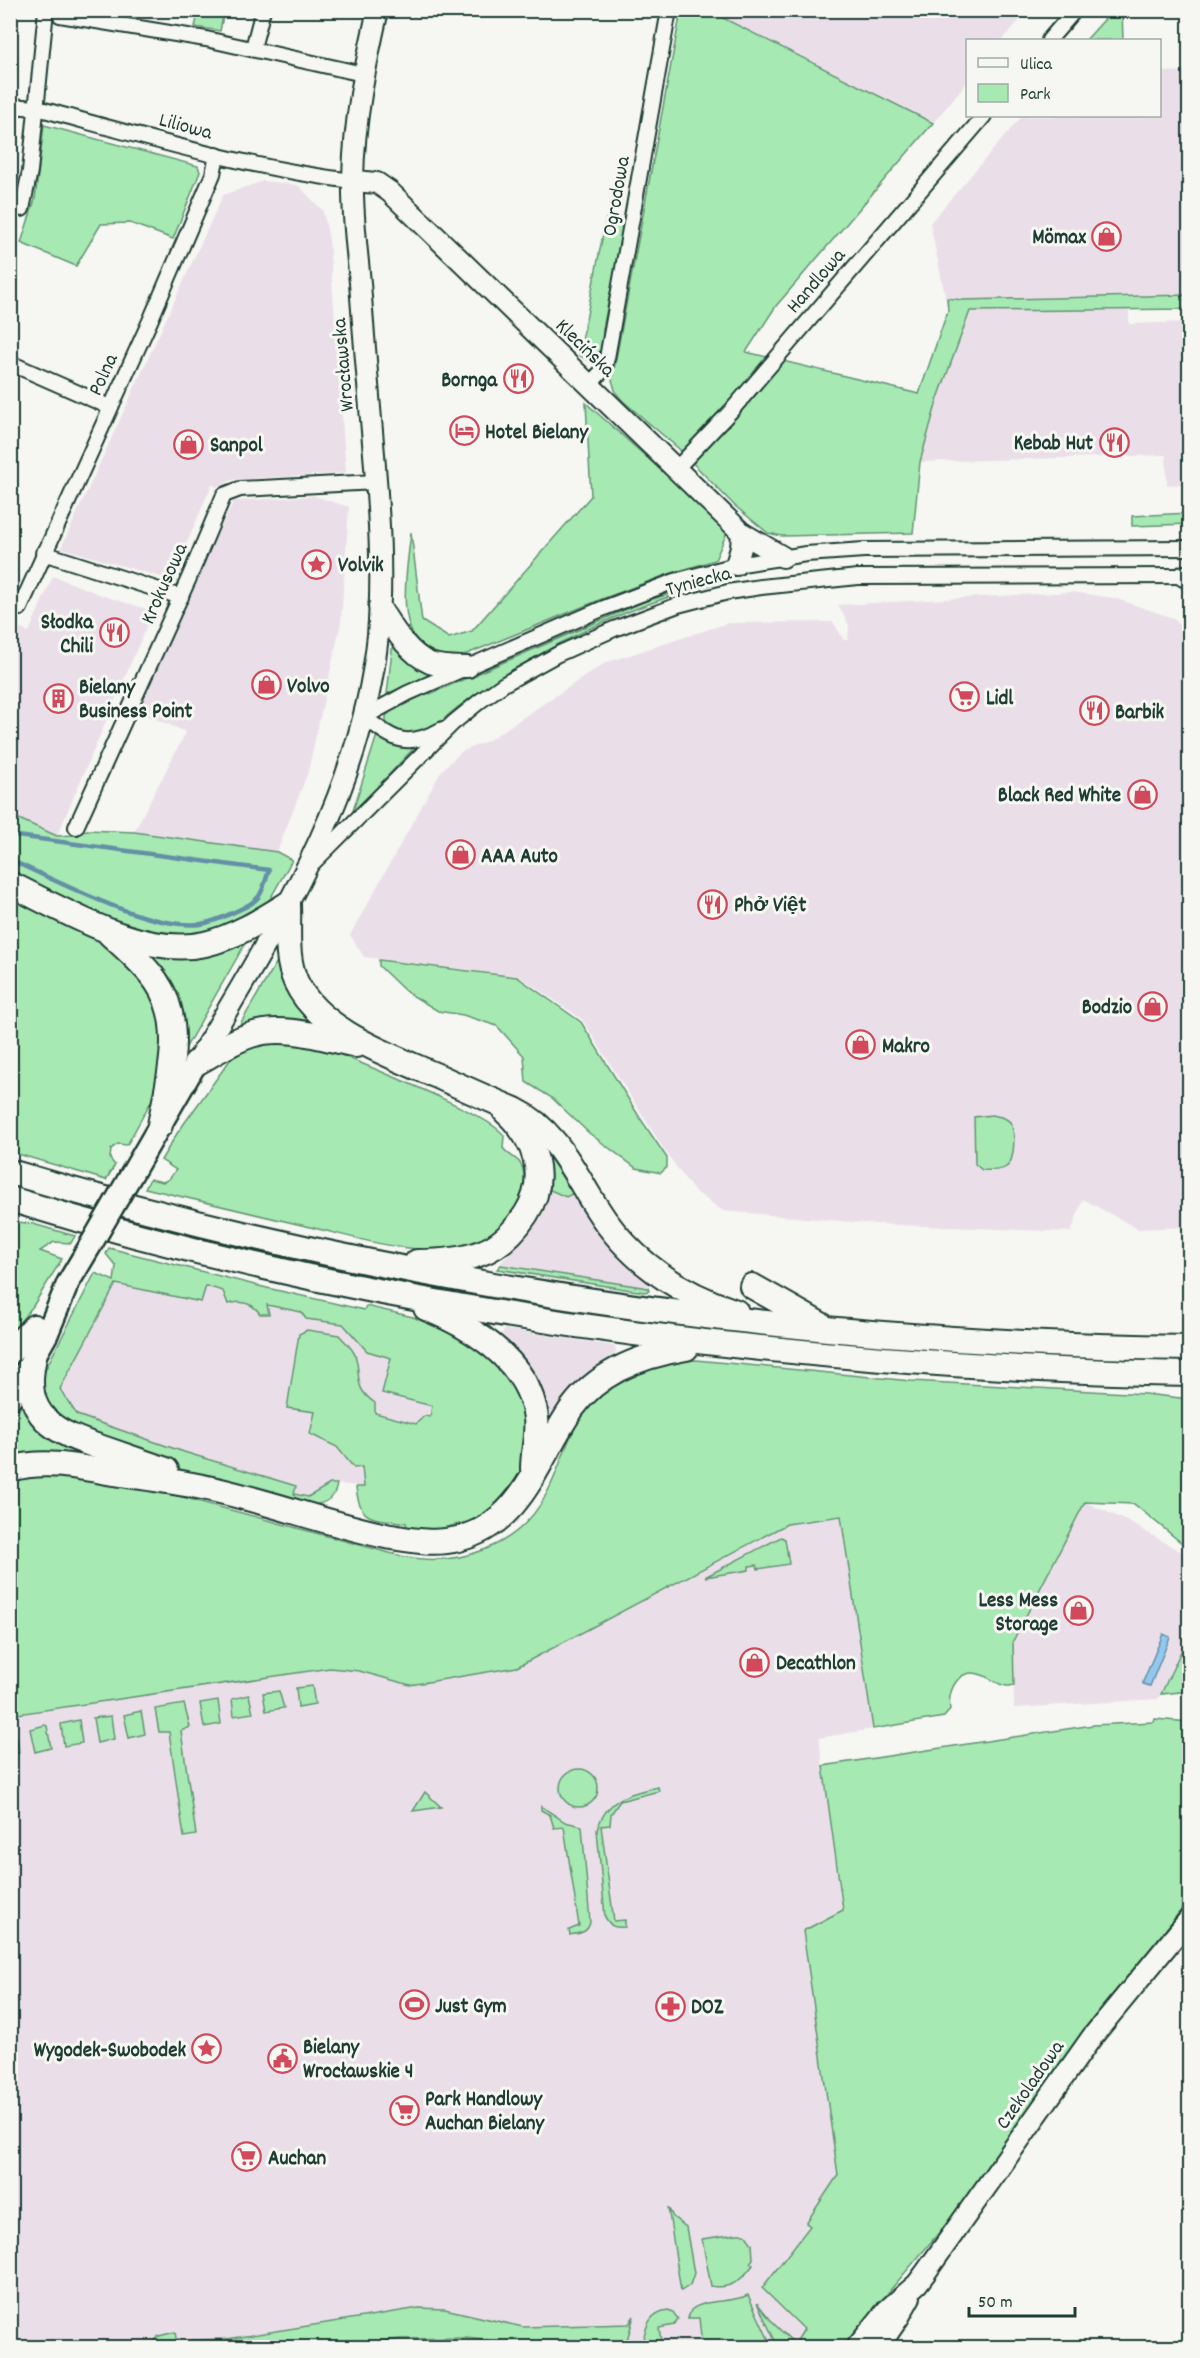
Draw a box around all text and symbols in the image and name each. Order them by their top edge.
legend [966,39,1161,117]
text: Ulica [1020,53,1052,78]
text: Park [1020,83,1051,108]
street label: Liliowa [155,106,216,150]
street label: Ogrodowa [596,153,640,239]
shop icon: Mömax [1091,220,1123,252]
place label: Mömax [1032,224,1086,254]
street label: Handlowa [780,242,855,321]
street label: Klecińska [547,313,621,386]
street label: Wrocławska [326,316,364,413]
street label: Polna [82,348,128,401]
restaurant icon: Bornga [502,363,534,395]
place label: Bornga [441,367,498,397]
hotel icon: Hotel Bielany [448,415,480,447]
place label: Hotel Bielany [485,419,589,449]
restaurant icon: Kebab Hut [1098,426,1130,458]
shop icon: Sanpol [173,428,205,460]
place label: Kebab Hut [1014,430,1093,460]
place label: Sanpol [210,432,264,462]
street label: Krokusowa [135,538,197,630]
place icon: Volvik [301,548,333,580]
place label: Volvik [338,552,384,582]
street label: Tyniecka [663,559,736,606]
place label: Słodka Chili [41,609,94,663]
restaurant icon: Słodka Chili [98,617,130,649]
shop icon: Volvo [250,669,282,701]
place label: Volvo [287,673,330,703]
place label: Bielany Business Point [79,674,193,728]
supermarket icon: Lidl [949,681,981,713]
building icon: Bielany Business Point [42,682,74,714]
place label: Lidl [986,685,1014,715]
restaurant icon: Barbik [1078,695,1110,727]
place label: Barbik [1115,699,1165,729]
shop icon: Black Red White [1126,778,1158,810]
place label: Black Red White [998,782,1121,812]
shop icon: AAA Auto [444,839,476,871]
place label: AAA Auto [481,843,558,873]
restaurant icon: Phở Việt [697,888,729,920]
place label: Phở Việt [734,892,807,922]
shop icon: Bodzio [1137,990,1169,1022]
place label: Bodzio [1082,994,1132,1024]
shop icon: Makro [845,1029,877,1061]
place label: Makro [882,1033,930,1063]
place label: Less Mess Storage [978,1587,1058,1641]
shop icon: Less Mess Storage [1063,1595,1095,1627]
shop icon: Decathlon [739,1646,771,1678]
place label: Decathlon [776,1650,856,1680]
sports icon: Just Gym [398,1989,430,2021]
pharmacy icon: DOZ [654,1990,686,2022]
place label: Just Gym [435,1993,507,2023]
place label: DOZ [691,1994,724,2024]
place icon: Wygodek-Swobodek [191,2033,223,2065]
place label: Bielany Wrocławskie 4 [303,2034,413,2088]
street label: Czekoladowa [990,2034,1074,2136]
place label: Wygodek-Swobodek [34,2037,186,2067]
public building icon: Bielany Wrocławskie 4 [266,2042,298,2074]
place label: Park Handlowy Auchan Bielany [425,2086,546,2140]
supermarket icon: Park Handlowy Auchan Bielany [388,2094,420,2126]
supermarket icon: Auchan [231,2141,263,2173]
place label: Auchan [268,2145,326,2175]
scale bar [969,2280,1076,2318]
text: 50 m [978,2291,1013,2316]

